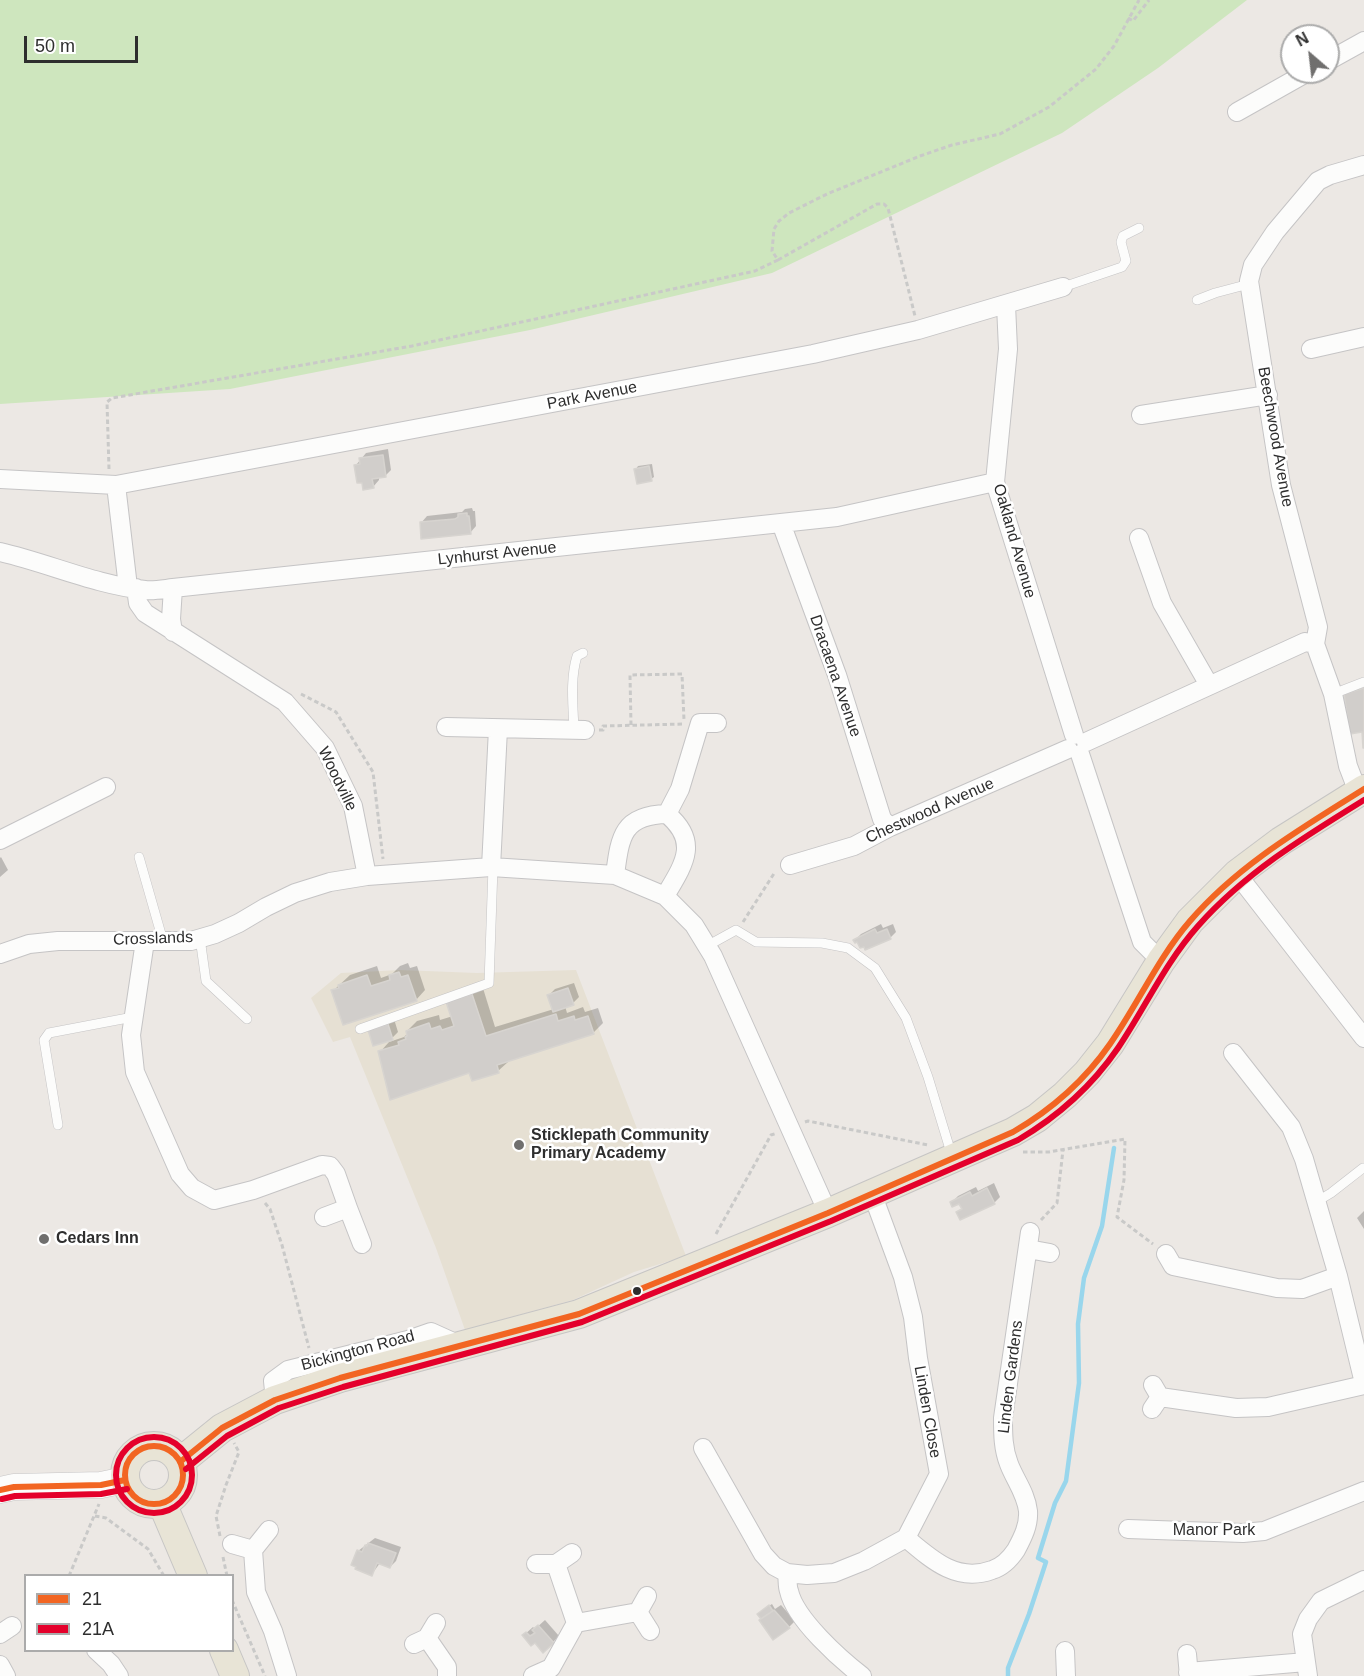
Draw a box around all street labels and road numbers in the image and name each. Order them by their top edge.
street label: Beechwood Avenue [1253,365,1297,509]
street label: Park Avenue [545,378,639,414]
street label: Oakland Avenue [989,482,1039,600]
street label: Lynhurst Avenue [437,538,557,570]
street label: Dracaena Avenue [805,612,865,740]
street label: Woodville [313,744,361,814]
street label: Chestwood Avenue [863,774,997,848]
street label: Crosslands [113,928,193,950]
street label: Linden Gardens [995,1319,1027,1435]
street label: Bickington Road [299,1327,417,1375]
street label: Linden Close [909,1364,945,1460]
street label: Manor Park [1173,1521,1255,1541]

